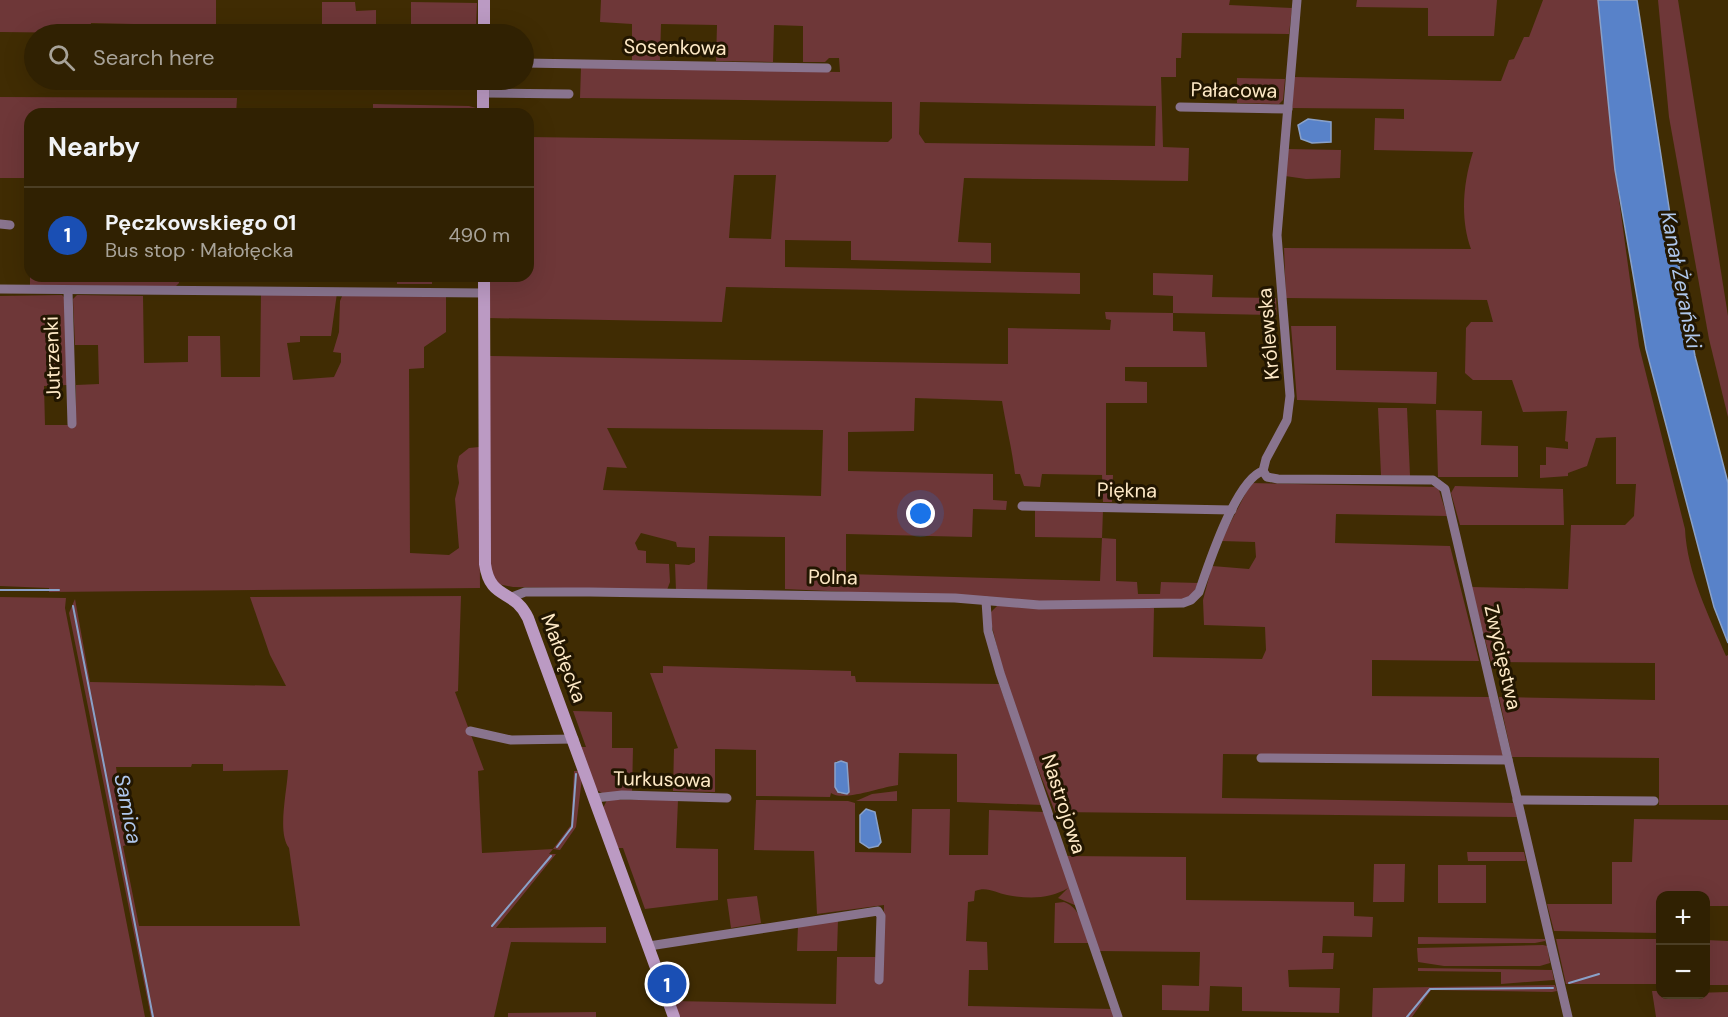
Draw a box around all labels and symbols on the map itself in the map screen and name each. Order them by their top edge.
street label: Sosenkowa [623,33,727,61]
street label: Pałacowa [1190,76,1278,104]
water label: Kanał Żerański [1654,209,1708,352]
street label: Królewska [1251,287,1285,381]
street label: Jutrzenki [38,316,66,400]
street label: Piękna [1097,476,1157,504]
your location [906,499,935,528]
street label: Polna [808,564,858,590]
street label: Zwycięstwa [1478,602,1528,712]
street label: Małołęcka [535,610,593,706]
street label: Nastrojowa [1036,751,1092,857]
street label: Turkusowa [613,765,711,793]
water label: Samica [107,771,149,847]
pin: 1 [648,962,686,1006]

